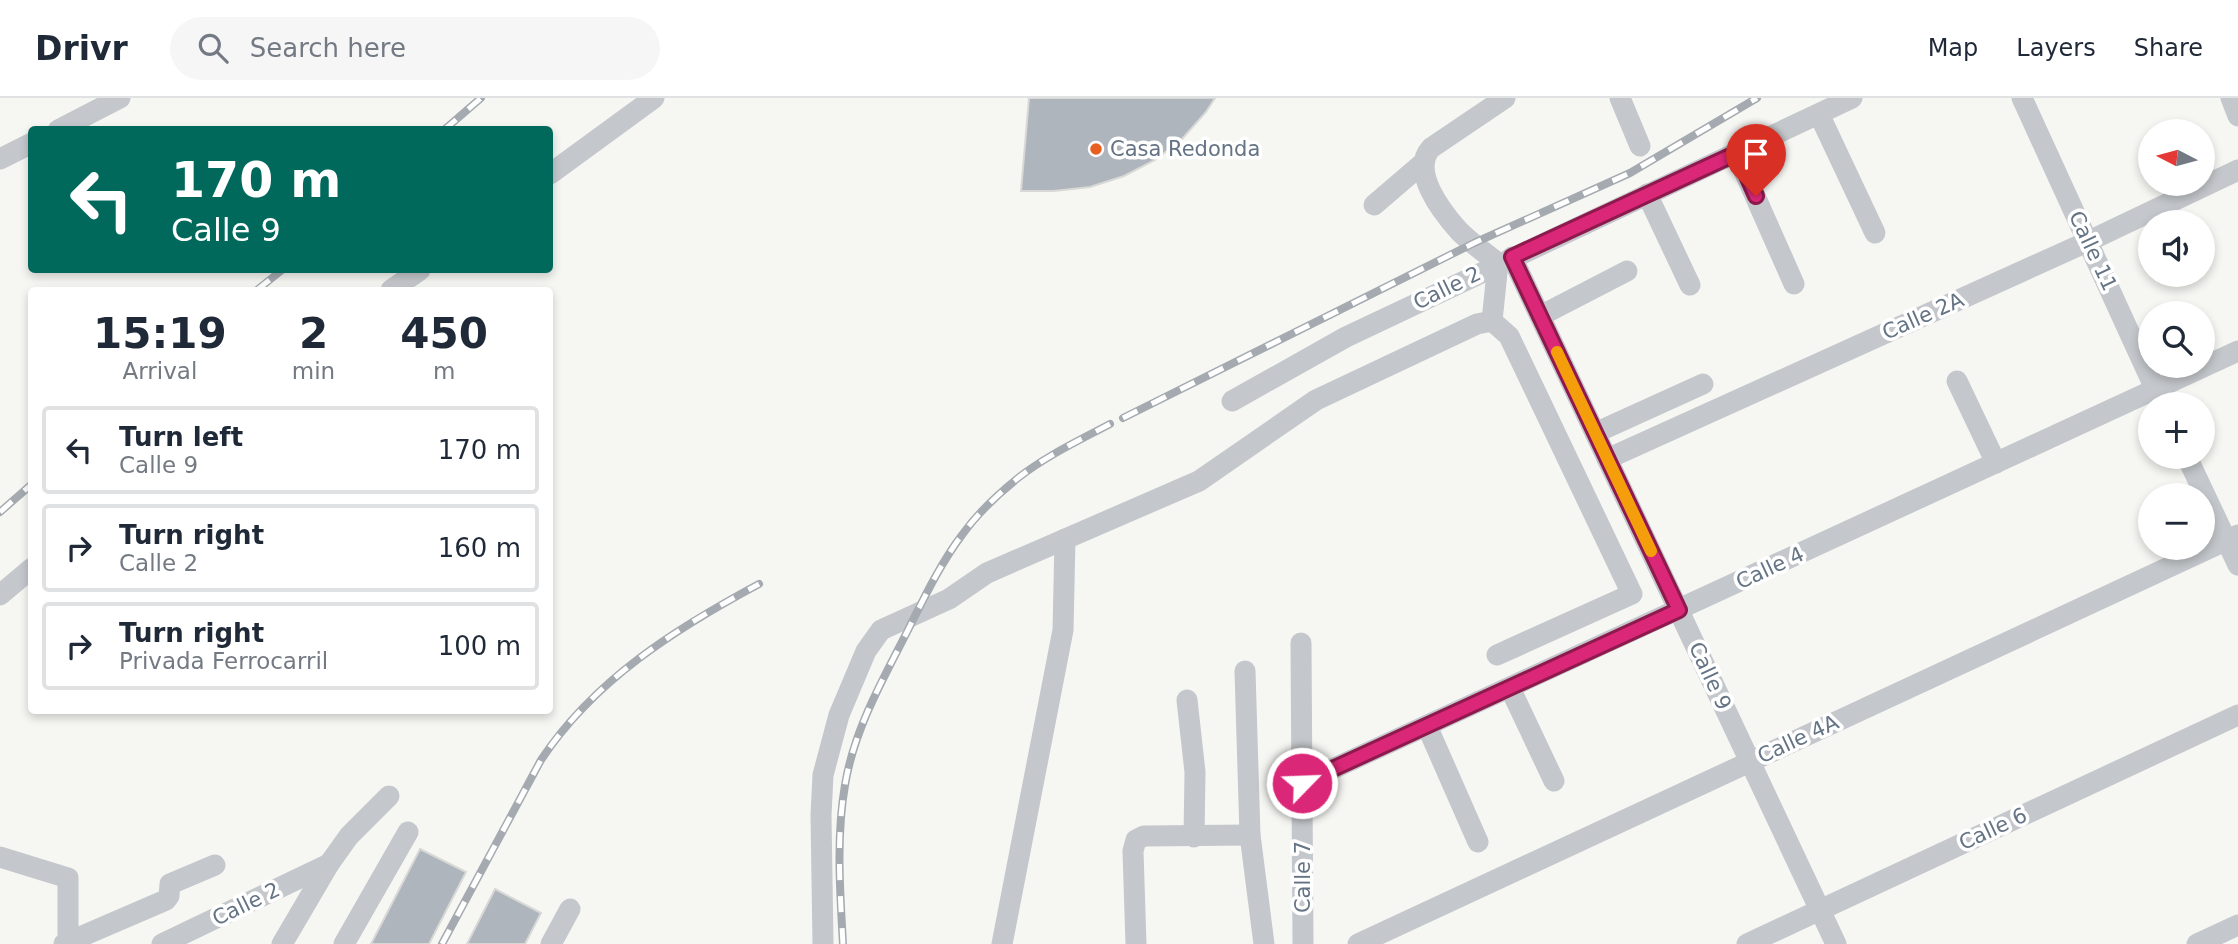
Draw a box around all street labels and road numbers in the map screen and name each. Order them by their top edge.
street label: Calle 11 [2064,207,2122,295]
street label: Calle 2 [1409,261,1485,315]
street label: Calle 2A [1879,287,1968,345]
street label: Calle 4 [1732,542,1808,594]
street label: Calle 9 [1684,638,1736,714]
street label: Calle 4A [1754,710,1843,768]
street label: Calle 6 [1955,803,2031,855]
street label: Calle 7 [1291,841,1315,913]
street label: Calle 2 [208,877,284,931]

